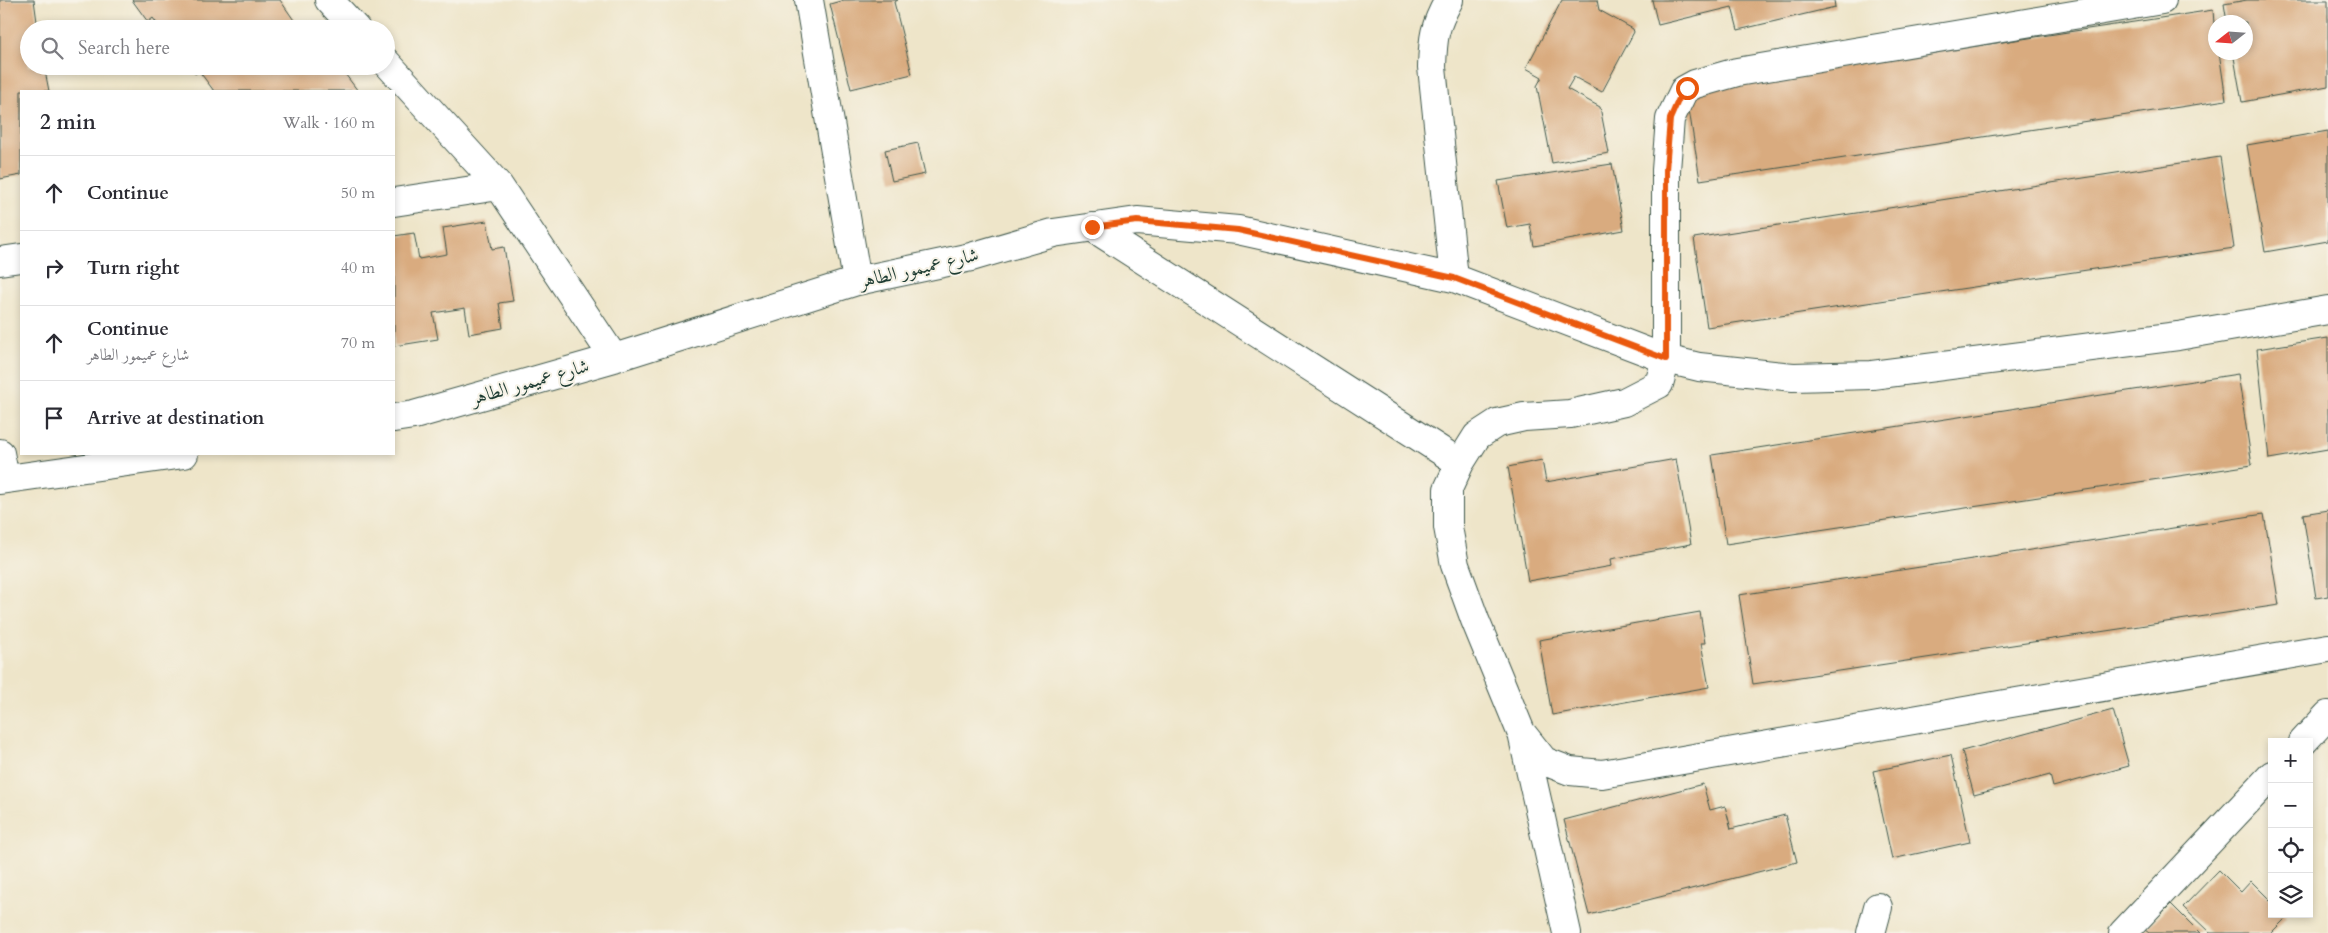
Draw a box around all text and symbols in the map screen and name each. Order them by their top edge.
north arrow [2208,15,2253,60]
search box [20,20,395,75]
icon: search [38,34,66,62]
text: Search here [78,35,170,61]
route start [1676,77,1699,100]
text: 2 min [40,108,96,137]
text: Walk · 160 m [283,112,375,134]
icon: ahead [40,179,68,207]
text: Continue [87,180,169,206]
text: 50 m [341,182,375,204]
route end [1081,216,1104,239]
street label: شارع عميمور الطاهر [855,242,982,297]
icon: right [40,254,68,282]
text: Turn right [87,255,179,281]
text: 40 m [341,257,375,279]
text: Continue [87,316,169,342]
icon: ahead [40,329,68,357]
text: 70 m [341,332,375,354]
text: شارع عميمور الطاهر [87,344,189,366]
street label: شارع عميمور الطاهر [466,353,593,414]
icon: arrive [40,404,68,432]
text: Arrive at destination [87,405,264,431]
map controls [2268,738,2313,918]
button: + [2268,738,2313,783]
button: − [2268,783,2313,828]
button: locate [2268,828,2313,873]
button: layers [2268,873,2313,918]

